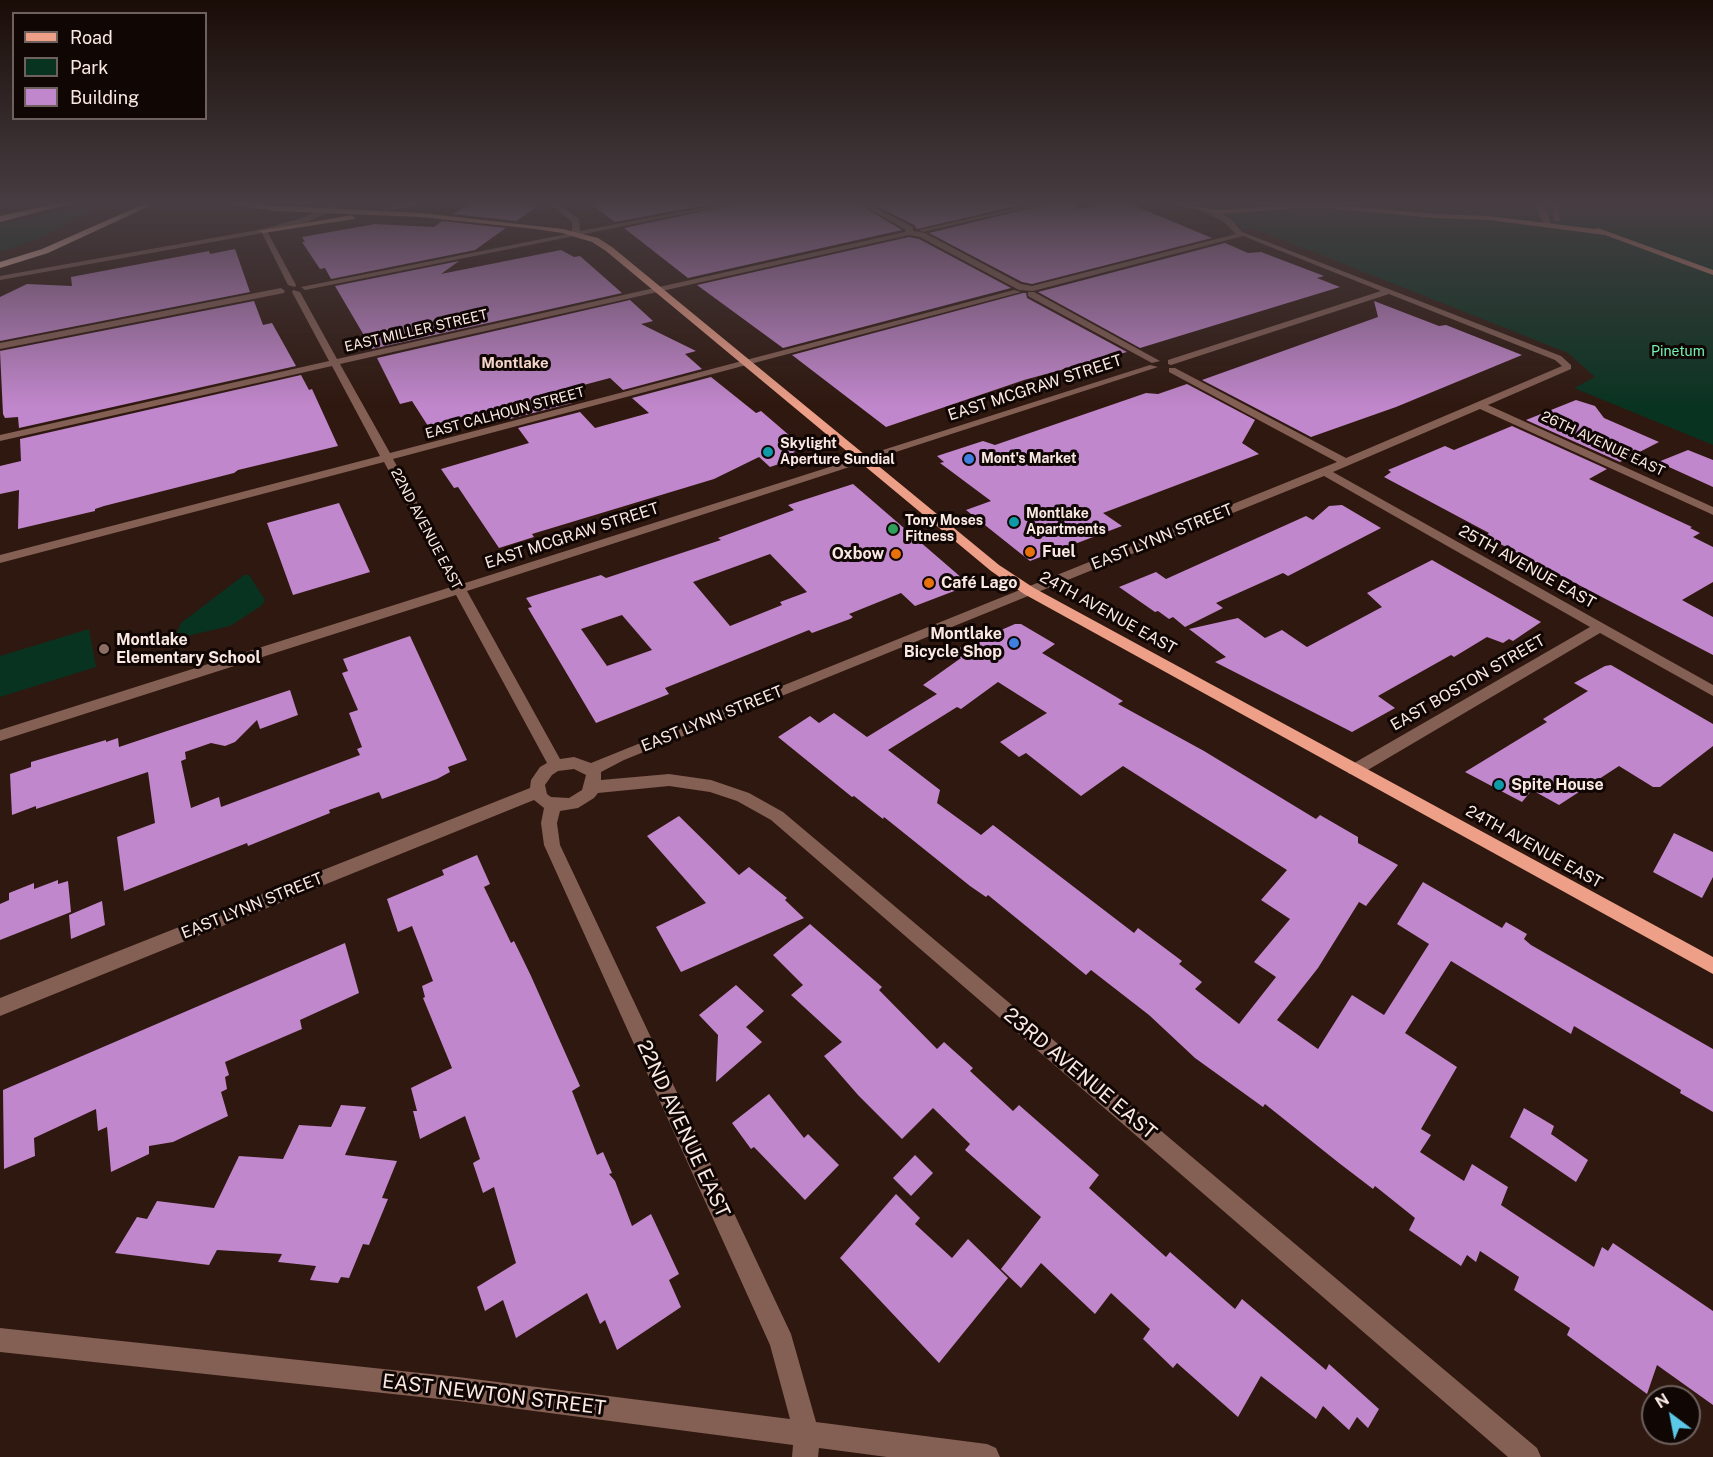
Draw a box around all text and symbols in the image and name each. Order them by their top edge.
legend [12,12,207,120]
text: Road [70,27,113,48]
text: Park [70,57,108,78]
text: Building [70,87,139,108]
street label: EAST MILLER STREET [343,306,489,356]
park label: Pinetum [1651,344,1705,360]
street label: EAST MCGRAW STREET [946,351,1124,425]
district label: Montlake [481,354,549,372]
street label: EAST CALHOUN STREET [424,384,586,442]
street label: 26TH AVENUE EAST [1539,408,1667,480]
place label: Skylight Aperture Sundial [780,436,895,468]
marker: Skylight Aperture Sundial [761,445,775,459]
place label: Mont's Market [981,451,1077,467]
marker: Mont's Market [962,452,976,466]
street label: 22ND AVENUE EAST [387,465,465,593]
street label: EAST MCGRAW STREET [483,499,661,573]
street label: EAST LYNN STREET [1088,500,1236,574]
place label: Montlake Apartments [1026,506,1106,538]
place label: Tony Moses Fitness [905,513,983,546]
marker: Montlake Apartments [1007,515,1021,529]
street label: 25TH AVENUE EAST [1455,521,1599,613]
marker: Tony Moses Fitness [886,522,900,536]
place label: Fuel [1042,542,1076,562]
place label: Oxbow [832,544,884,564]
marker: Fuel [1023,545,1037,559]
marker: Oxbow [889,547,903,561]
street label: 24TH AVENUE EAST [1036,567,1180,659]
place label: Café Lago [941,573,1018,593]
marker: Café Lago [922,576,936,590]
place label: Montlake Bicycle Shop [904,624,1002,662]
place label: Montlake Elementary School [116,630,261,668]
street label: EAST BOSTON STREET [1387,631,1549,735]
marker: Montlake Bicycle Shop [1007,636,1021,650]
marker: Montlake Elementary School [97,642,111,656]
street label: EAST LYNN STREET [638,682,786,756]
place label: Spite House [1511,775,1604,795]
marker: Spite House [1492,778,1506,792]
street label: 24TH AVENUE EAST [1462,801,1606,893]
street label: EAST LYNN STREET [178,869,326,943]
street label: 23RD AVENUE EAST [999,1003,1161,1145]
street label: 22ND AVENUE EAST [631,1036,735,1222]
street label: EAST NEWTON STREET [381,1369,607,1421]
north arrow [1641,1385,1701,1445]
text: N [1652,1390,1673,1412]

